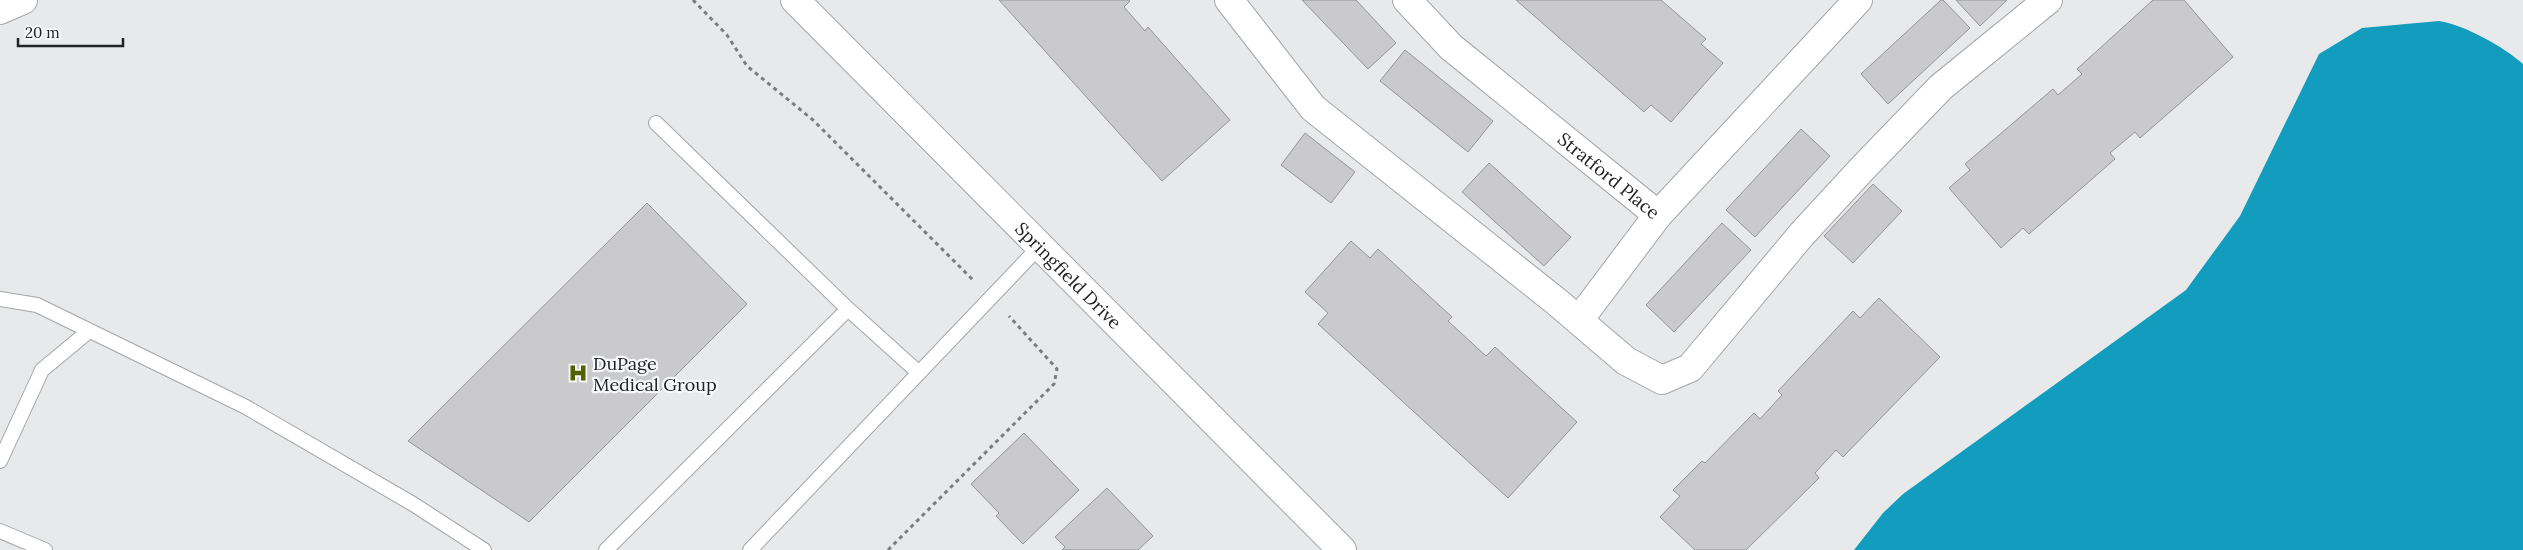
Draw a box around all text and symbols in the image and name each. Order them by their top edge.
scale bar [18,15,122,47]
text: 20 m [25,23,60,42]
street label: Stratford Place [1553,127,1665,224]
street label: Springfield Drive [1010,217,1127,334]
place label: DuPage Medical Group [593,352,717,396]
hospital icon: DuPage Medical Group [567,362,589,384]

